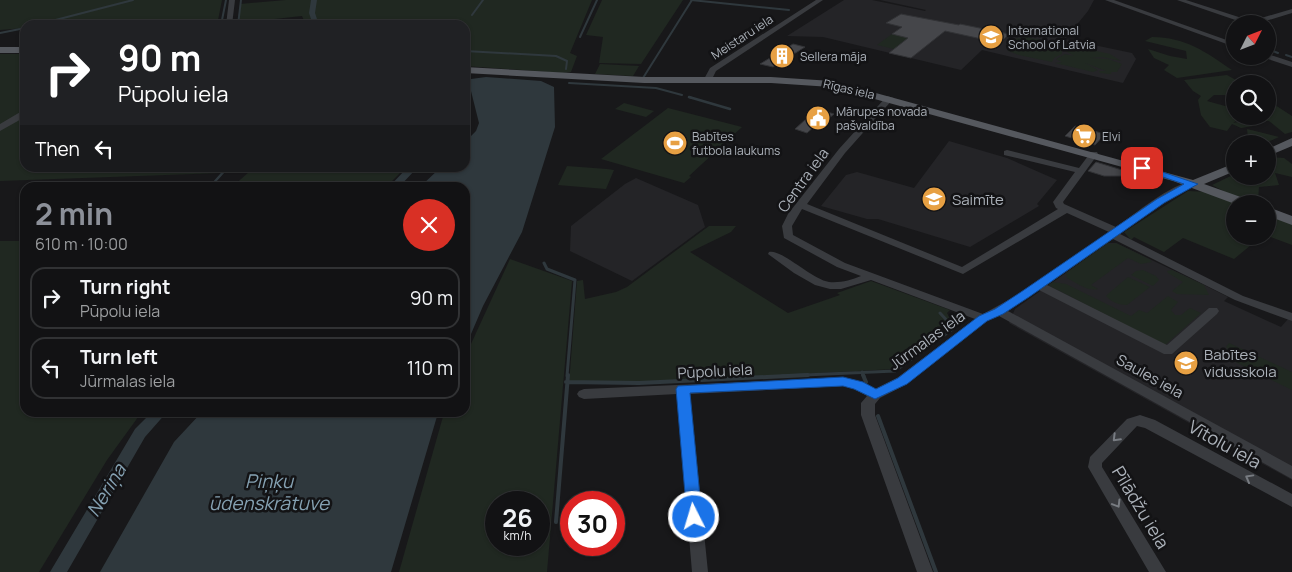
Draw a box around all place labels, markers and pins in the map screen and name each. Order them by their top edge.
place label: International School of Latvia [1008,22,1095,53]
school or university icon: International School of Latvia [978,24,1004,50]
building icon: Sellera māja [769,43,795,69]
place label: Sellera māja [800,48,867,65]
place label: Mārupes novada pašvaldība [836,103,927,134]
public building icon: Mārupes novada pašvaldība [805,105,831,131]
supermarket icon: Elvi [1071,123,1097,149]
place label: Babītes futbola laukums [692,128,780,159]
place label: Elvi [1102,128,1121,145]
sports icon: Babītes futbola laukums [662,130,688,156]
pin [1121,147,1163,189]
school or university icon: Saimīte [921,186,947,212]
place label: Saimīte [952,189,1004,210]
place label: Babītes vidusskola [1204,344,1277,382]
school or university icon: Babītes vidusskola [1173,350,1199,376]

